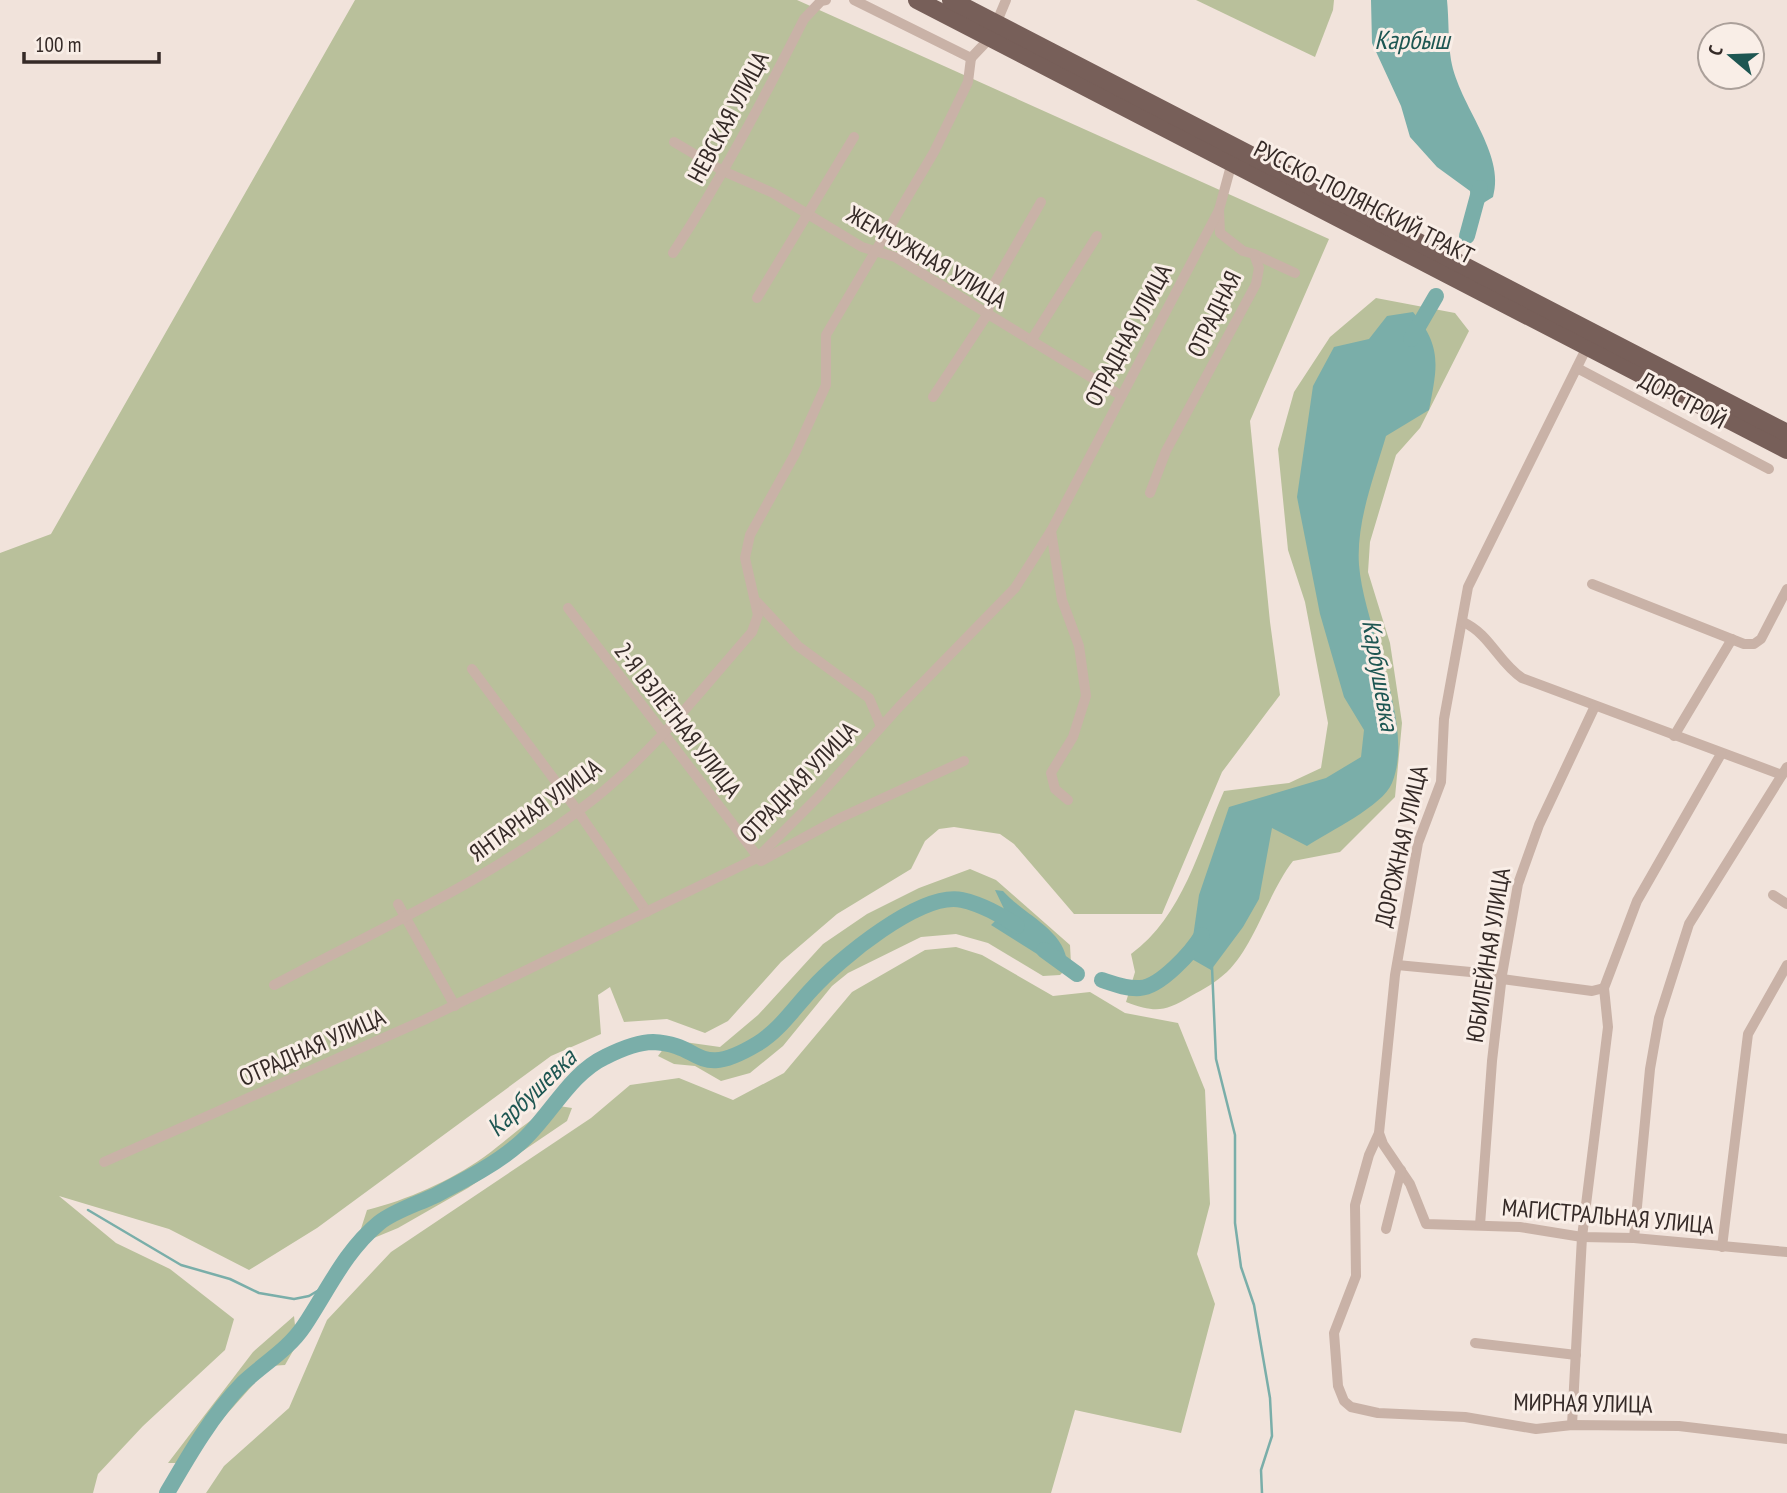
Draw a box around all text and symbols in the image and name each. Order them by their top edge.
scale bar [24,21,159,65]
north arrow [1696,21,1766,91]
water label: Карбыш [1374,23,1452,56]
text: 100 m [35,31,81,58]
text: С [1702,42,1728,58]
street label: НЕВСКАЯ УЛИЦА [680,45,776,188]
street label: РУССКО-ПОЛЯНСКИЙ ТРАКТ [1249,133,1479,271]
street label: ЖЕМЧУЖНАЯ УЛИЦА [841,198,1013,316]
street label: ОТРАДНАЯ УЛИЦА [1078,258,1179,412]
street label: ОТРАДНАЯ [1180,266,1248,362]
street label: ДОРСТРОЙ [1634,364,1732,436]
water label: Карбушевка [1355,617,1407,735]
street label: 2-Я ВЗЛЁТНАЯ УЛИЦА [608,636,749,804]
street label: ОТРАДНАЯ УЛИЦА [732,714,864,849]
street label: ЯНТАРНАЯ УЛИЦА [463,751,608,868]
street label: ДОРОЖНАЯ УЛИЦА [1367,762,1435,930]
street label: ЮБИЛЕЙНАЯ УЛИЦА [1459,865,1517,1045]
street label: ОТРАДНАЯ УЛИЦА [234,1001,391,1093]
water label: Карбушевка [479,1040,584,1143]
street label: МАГИСТРАЛЬНАЯ УЛИЦА [1501,1191,1716,1241]
street label: МИРНАЯ УЛИЦА [1513,1386,1654,1420]

